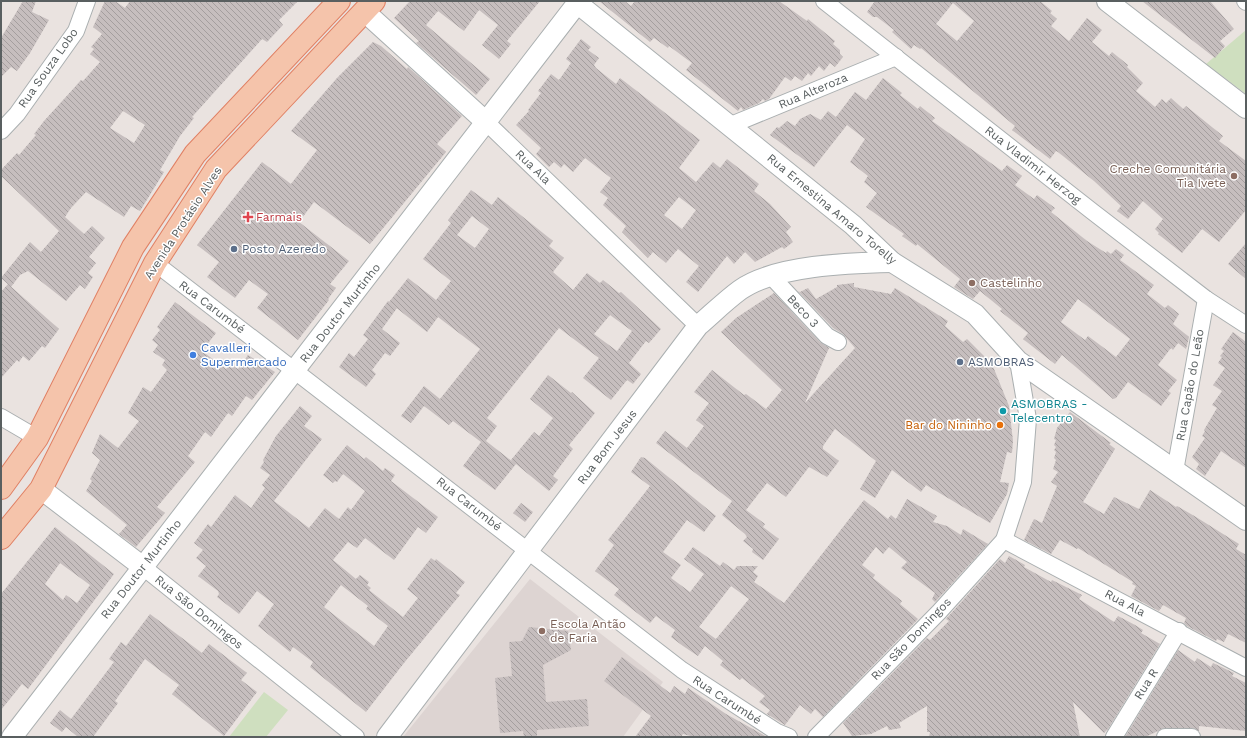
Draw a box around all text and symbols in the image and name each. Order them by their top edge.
street label: Rua Souza Lobo [15,25,81,111]
street label: Rua Alteroza [776,70,850,112]
street label: Rua Vladimir Herzog [982,123,1084,207]
street label: Rua Ala [512,147,554,187]
street label: Rua Ernestina Amaro Torelly [764,151,900,268]
place label: Creche Comunitária Tia Ivete [1109,162,1226,190]
street label: Avenida Protásio Alves [141,164,225,282]
marker: Creche Comunitária Tia Ivete [1229,171,1239,181]
place label: Farmais [256,210,302,224]
marker: Farmais [243,212,253,222]
place label: Posto Azeredo [242,242,326,256]
marker: Posto Azeredo [229,244,239,254]
street label: Rua Doutor Murtinho [297,260,383,366]
place label: Castelinho [980,276,1042,290]
street label: Rua Carumbé [176,278,248,336]
marker: Castelinho [967,278,977,288]
street label: Beco 3 [784,292,822,330]
street label: Rua Capão do Leão [1173,328,1207,442]
place label: Cavalleri Supermercado [201,341,287,369]
marker: Cavalleri Supermercado [188,350,198,360]
place label: ASMOBRAS [968,355,1034,369]
marker: ASMOBRAS [955,357,965,367]
place label: ASMOBRAS - Telecentro [1011,397,1087,425]
marker: ASMOBRAS - Telecentro [998,406,1008,416]
street label: Rua Bom Jesus [574,407,640,487]
place label: Bar do Nininho [905,418,992,432]
marker: Bar do Nininho [995,420,1005,430]
street label: Rua Carumbé [434,474,505,534]
street label: Rua Doutor Murtinho [98,516,184,622]
street label: Rua São Domingos [152,572,246,652]
street label: Rua Ala [1102,587,1148,620]
street label: Rua São Domingos [868,595,954,683]
place label: Escola Antão de Faria [550,617,626,645]
marker: Escola Antão de Faria [537,626,547,636]
street label: Rua R [1131,666,1161,702]
street label: Rua Carumbé [690,673,764,727]

